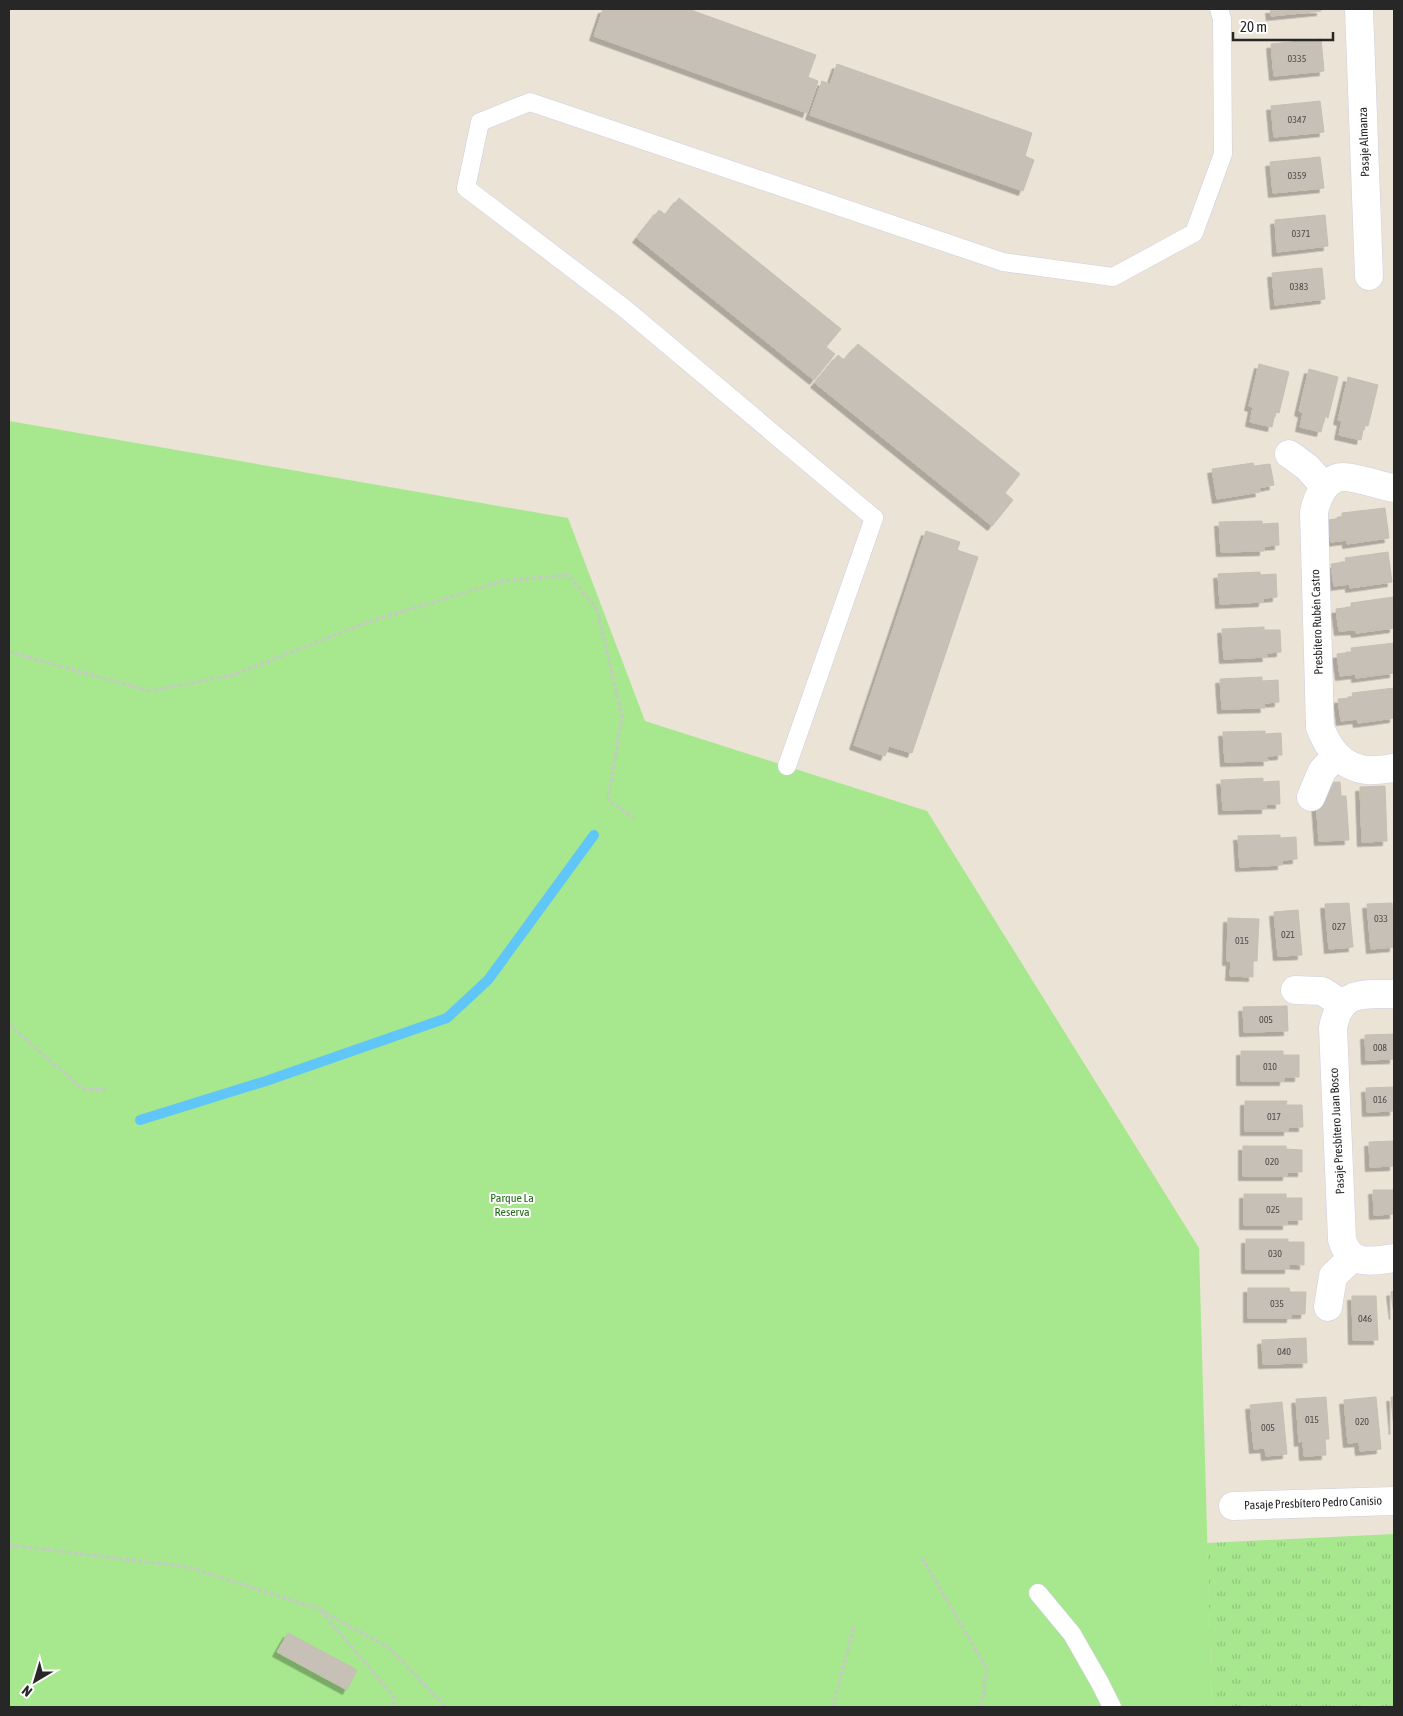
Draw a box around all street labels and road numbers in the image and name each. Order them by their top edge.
street label: Pasaje Almanza [1356,107,1372,177]
street label: Presbítero Rubén Castro [1308,569,1326,675]
street label: Pasaje Presbítero Juan Bosco [1327,1067,1347,1194]
street label: Pasaje Presbítero Pedro Canisio [1244,1494,1383,1512]

